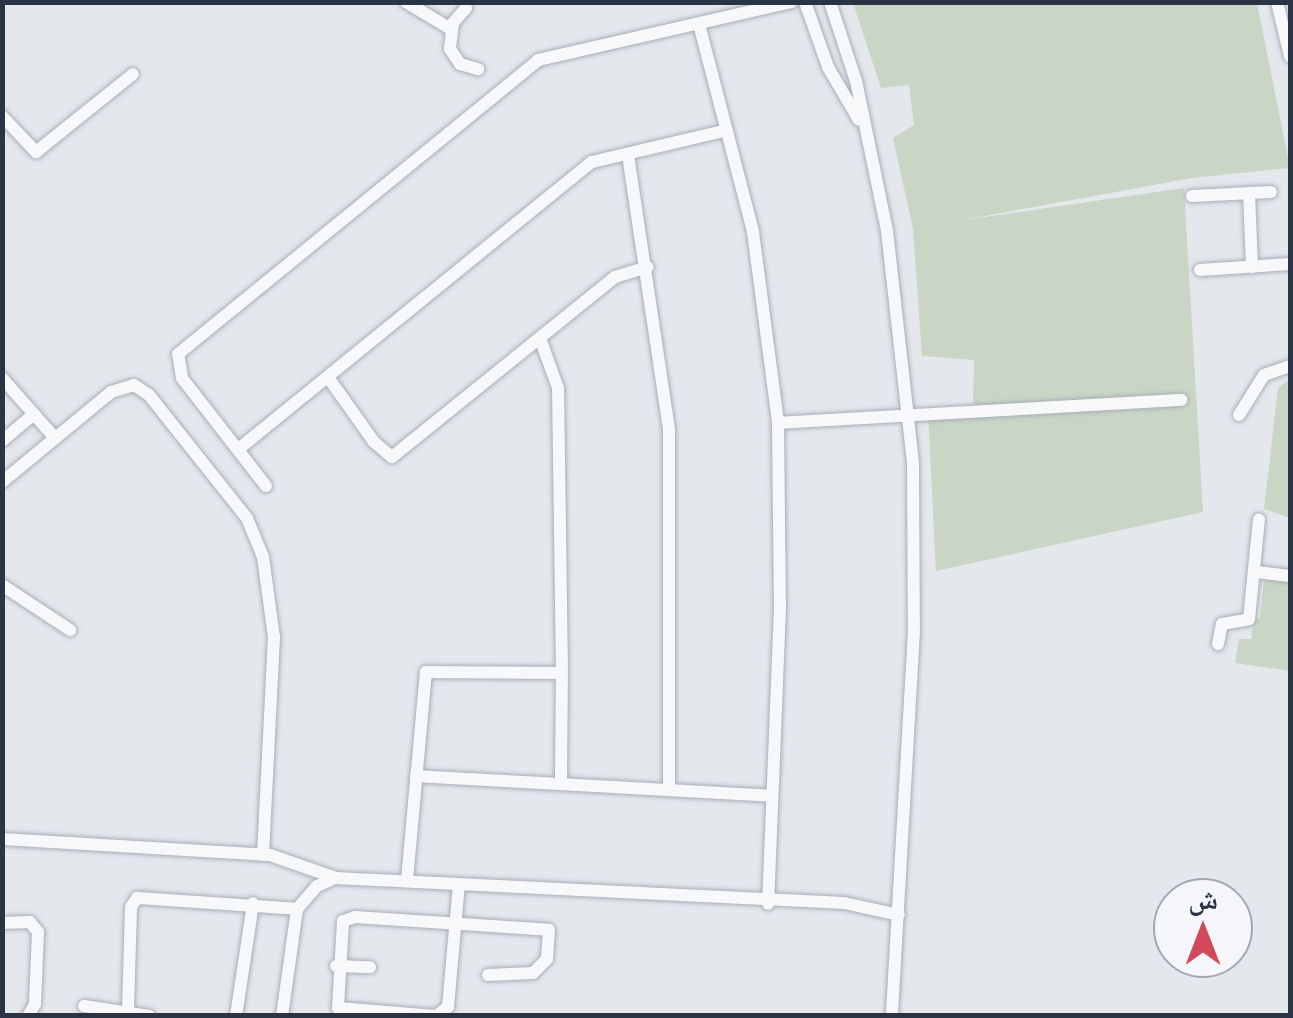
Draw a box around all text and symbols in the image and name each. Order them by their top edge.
north arrow [1153,878,1253,978]
text: ش [1188,883,1218,916]

